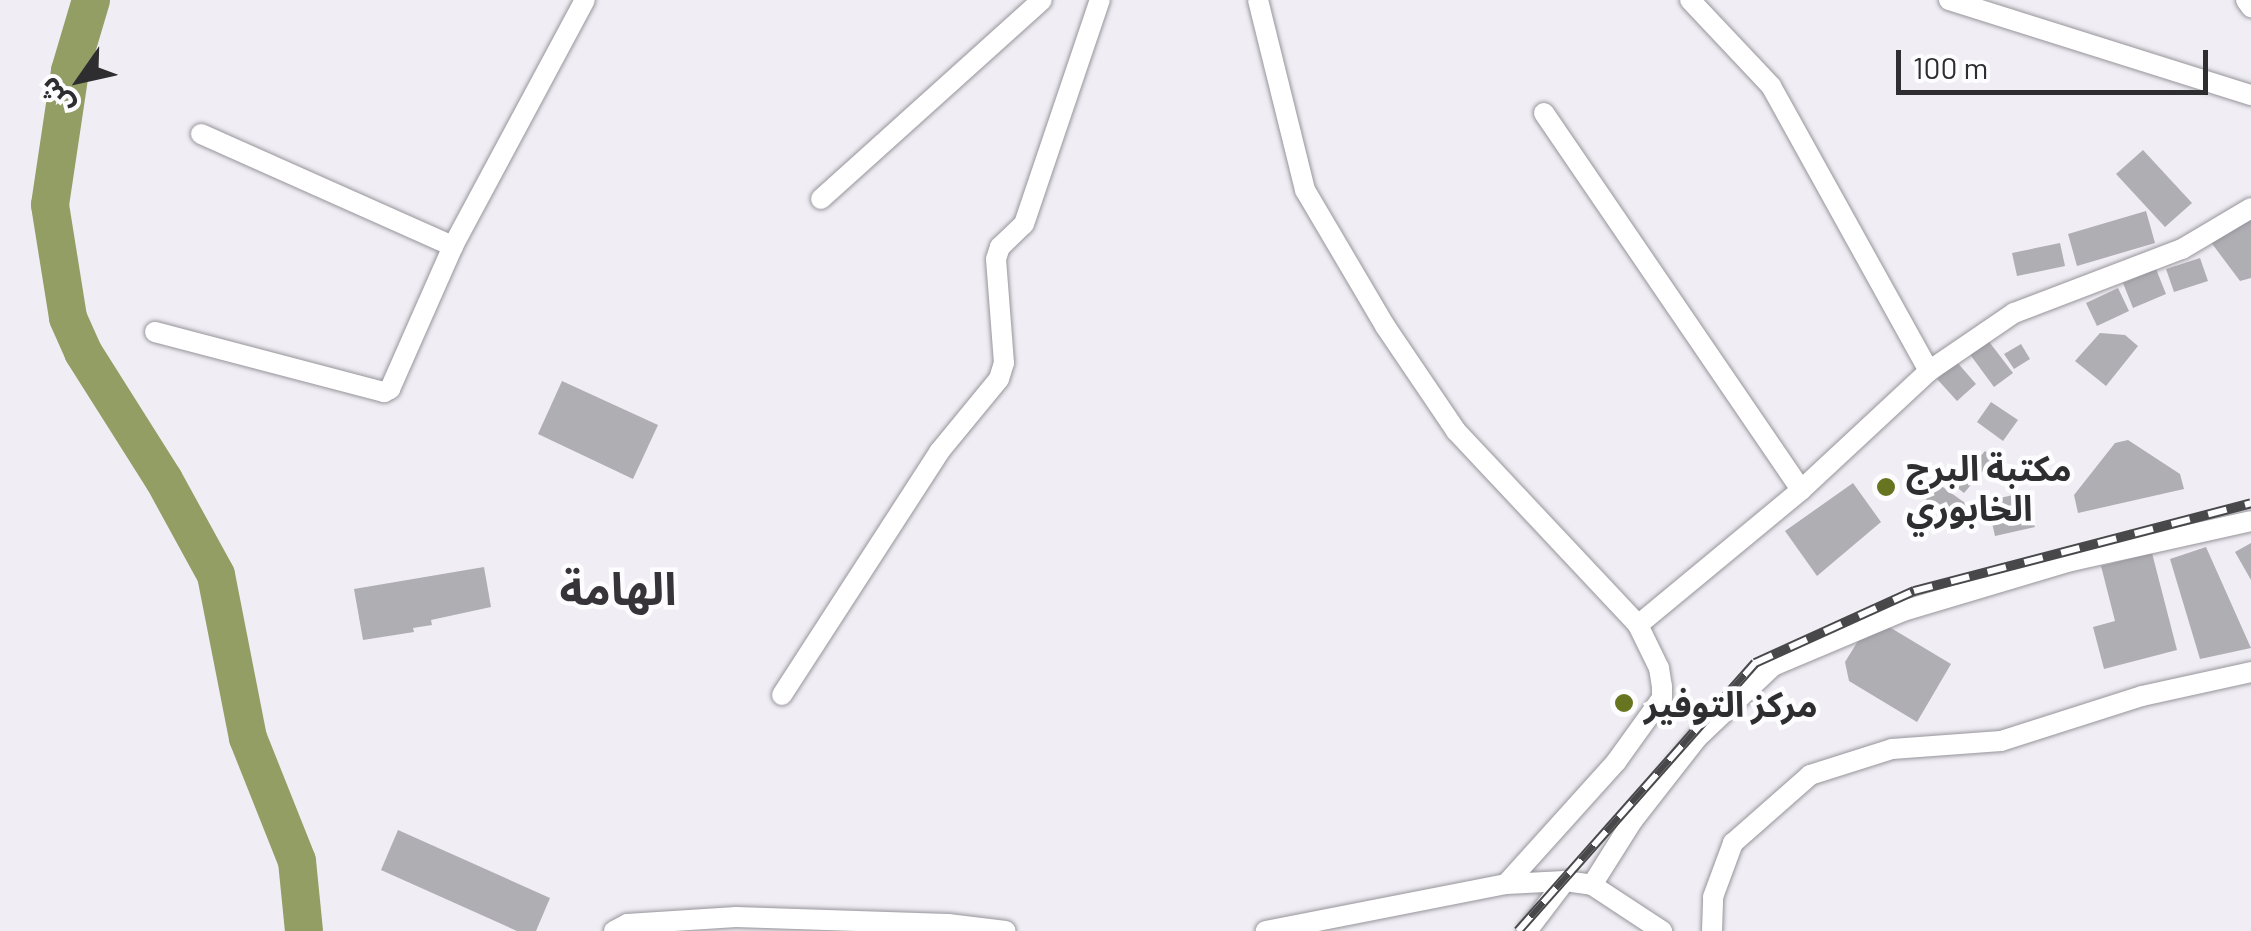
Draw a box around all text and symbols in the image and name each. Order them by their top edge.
north arrow [30,30,130,130]
scale bar [1901,30,2214,92]
text: 100 m [1913,49,1988,85]
text: ش [30,71,80,122]
place label: مكتبة البرج الخابوري [1906,446,2072,528]
marker: مكتبة البرج الخابوري [1875,476,1897,498]
district label: الهامة [560,561,676,615]
place label: مركز التوفير [1644,682,1818,724]
marker: مركز التوفير [1613,692,1635,714]

